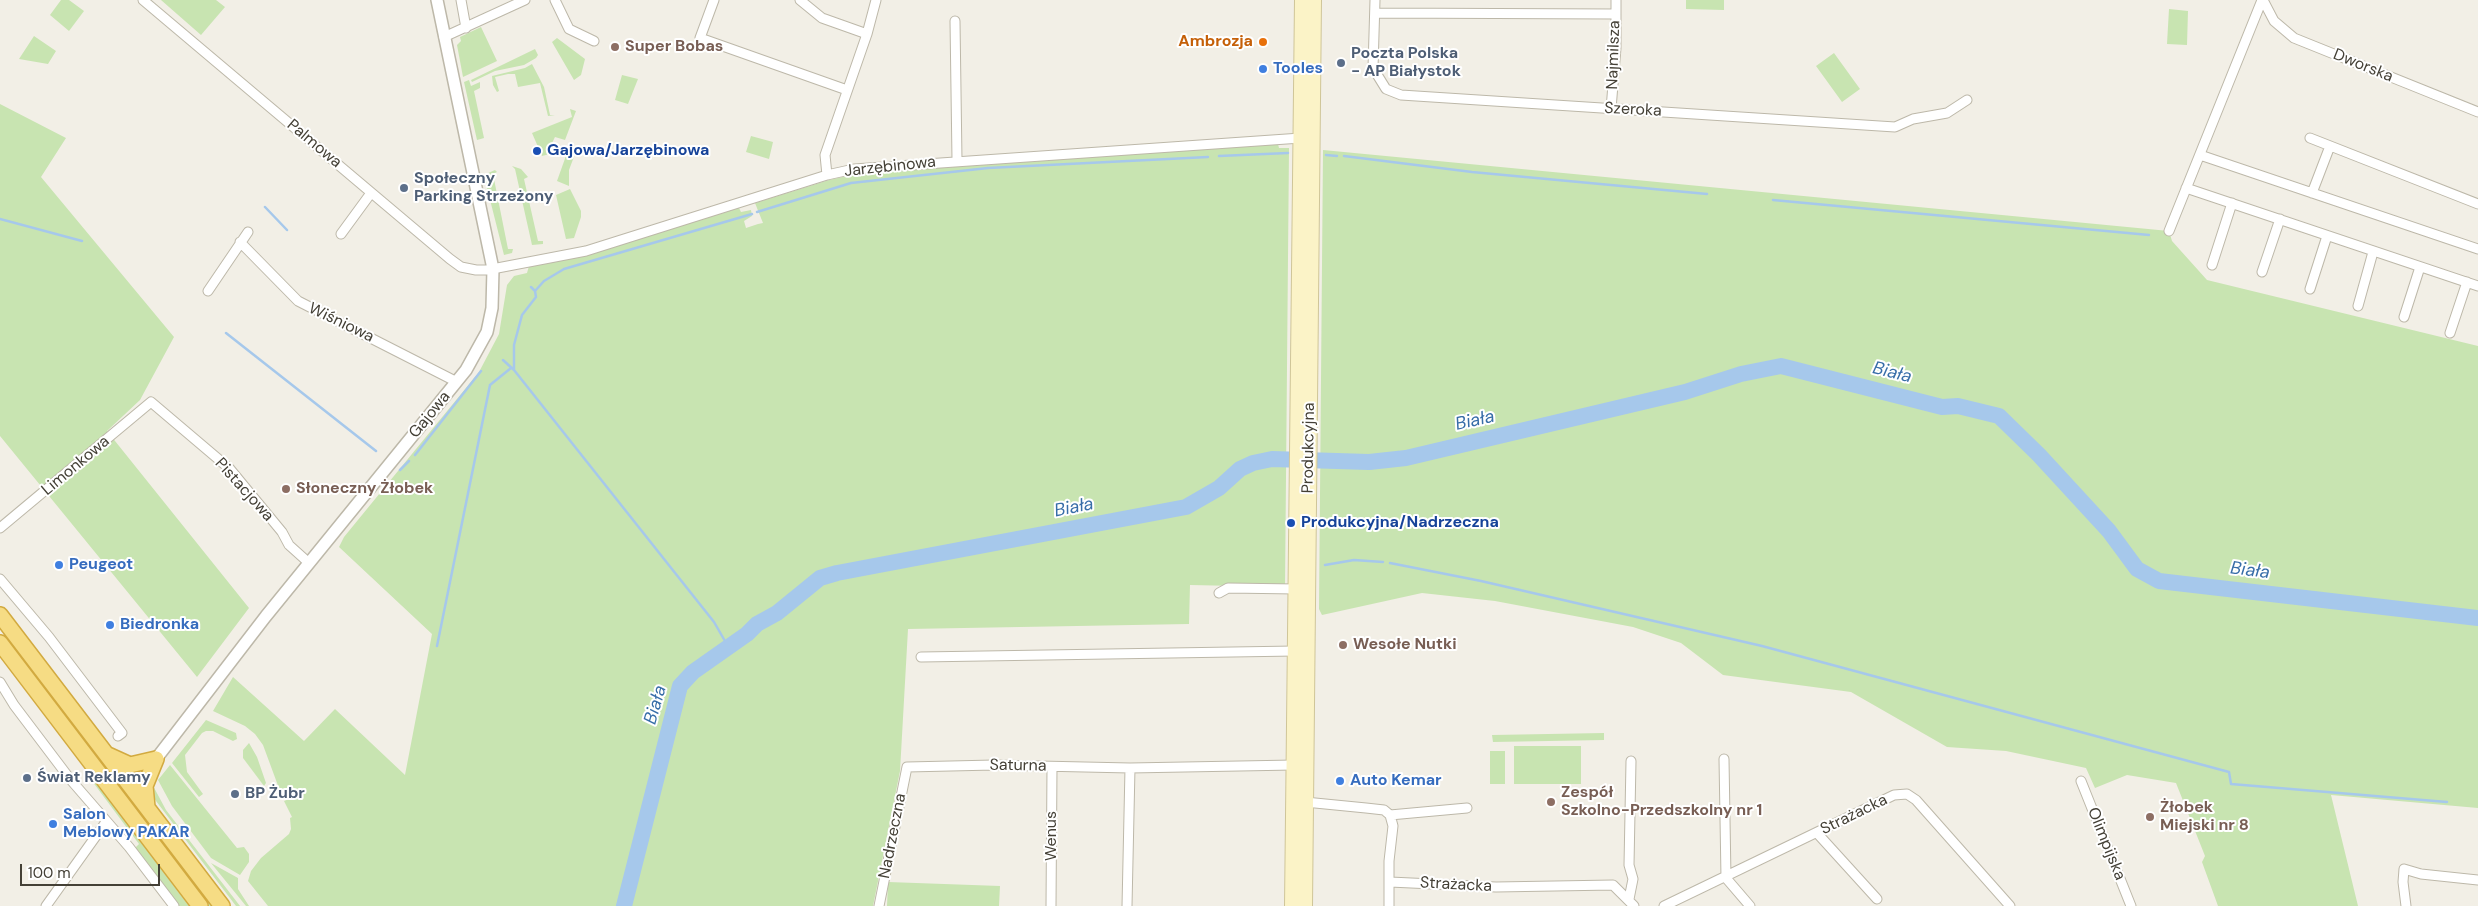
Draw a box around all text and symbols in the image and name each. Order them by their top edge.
street label: Najmilsza [1603,20,1625,90]
place label: Ambrozja [1178,32,1253,52]
marker: Ambrozja [1257,36,1269,48]
place label: Super Bobas [625,37,723,57]
marker: Super Bobas [609,41,621,53]
place label: Poczta Polska - AP Białystok [1351,44,1461,82]
street label: Dworska [2330,45,2396,87]
marker: Poczta Polska - AP Białystok [1335,57,1347,69]
place label: Tooles [1273,59,1323,79]
marker: Tooles [1257,63,1269,75]
street label: Szeroka [1604,99,1662,121]
street label: Palmowa [283,116,345,172]
place label: Gajowa/Jarzębinowa [547,141,709,161]
marker: Gajowa/Jarzębinowa [531,145,543,157]
street label: Jarzębinowa [843,153,937,181]
place label: Społeczny Parking Strzeżony [414,169,553,207]
marker: Społeczny Parking Strzeżony [398,182,410,194]
street label: Wiśniowa [305,299,377,347]
water label: Biała [1870,358,1914,388]
street label: Gajowa [405,388,455,442]
street label: Produkcyjna [1299,402,1319,494]
water label: Biała [1453,406,1497,436]
street label: Limonkowa [38,432,114,500]
street label: Pistacjowa [211,454,277,526]
place label: Słoneczny Żłobek [296,479,433,499]
marker: Słoneczny Żłobek [280,483,292,495]
water label: Biała [1053,494,1095,522]
place label: Produkcyjna/Nadrzeczna [1301,513,1499,533]
marker: Produkcyjna/Nadrzeczna [1285,517,1297,529]
place label: Peugeot [69,555,133,575]
water label: Biała [2229,558,2271,584]
marker: Peugeot [53,559,65,571]
place label: Biedronka [120,615,199,635]
marker: Biedronka [104,619,116,631]
place label: Wesołe Nutki [1353,635,1457,655]
marker: Wesołe Nutki [1337,639,1349,651]
water label: Biała [640,683,672,727]
street label: Saturna [989,756,1047,776]
place label: Świat Reklamy [37,768,151,788]
place label: Auto Kemar [1350,771,1442,791]
marker: Świat Reklamy [21,772,33,784]
marker: Auto Kemar [1334,775,1346,787]
place label: Zespół Szkolno-Przedszkolny nr 1 [1561,783,1762,821]
place label: BP Żubr [245,784,305,804]
marker: BP Żubr [229,788,241,800]
street label: Strażacka [1817,791,1891,839]
street label: Nadrzeczna [875,792,911,880]
marker: Zespół Szkolno-Przedszkolny nr 1 [1545,796,1557,808]
place label: Żłobek Miejski nr 8 [2160,798,2249,836]
place label: Salon Meblowy PAKAR [63,805,189,843]
street label: Olimpijska [2083,805,2129,883]
street label: Wenus [1042,811,1062,861]
marker: Żłobek Miejski nr 8 [2144,811,2156,823]
marker: Salon Meblowy PAKAR [47,818,59,830]
scale bar [22,854,162,886]
text: 100 m [28,863,71,883]
street label: Strażacka [1420,874,1492,896]

